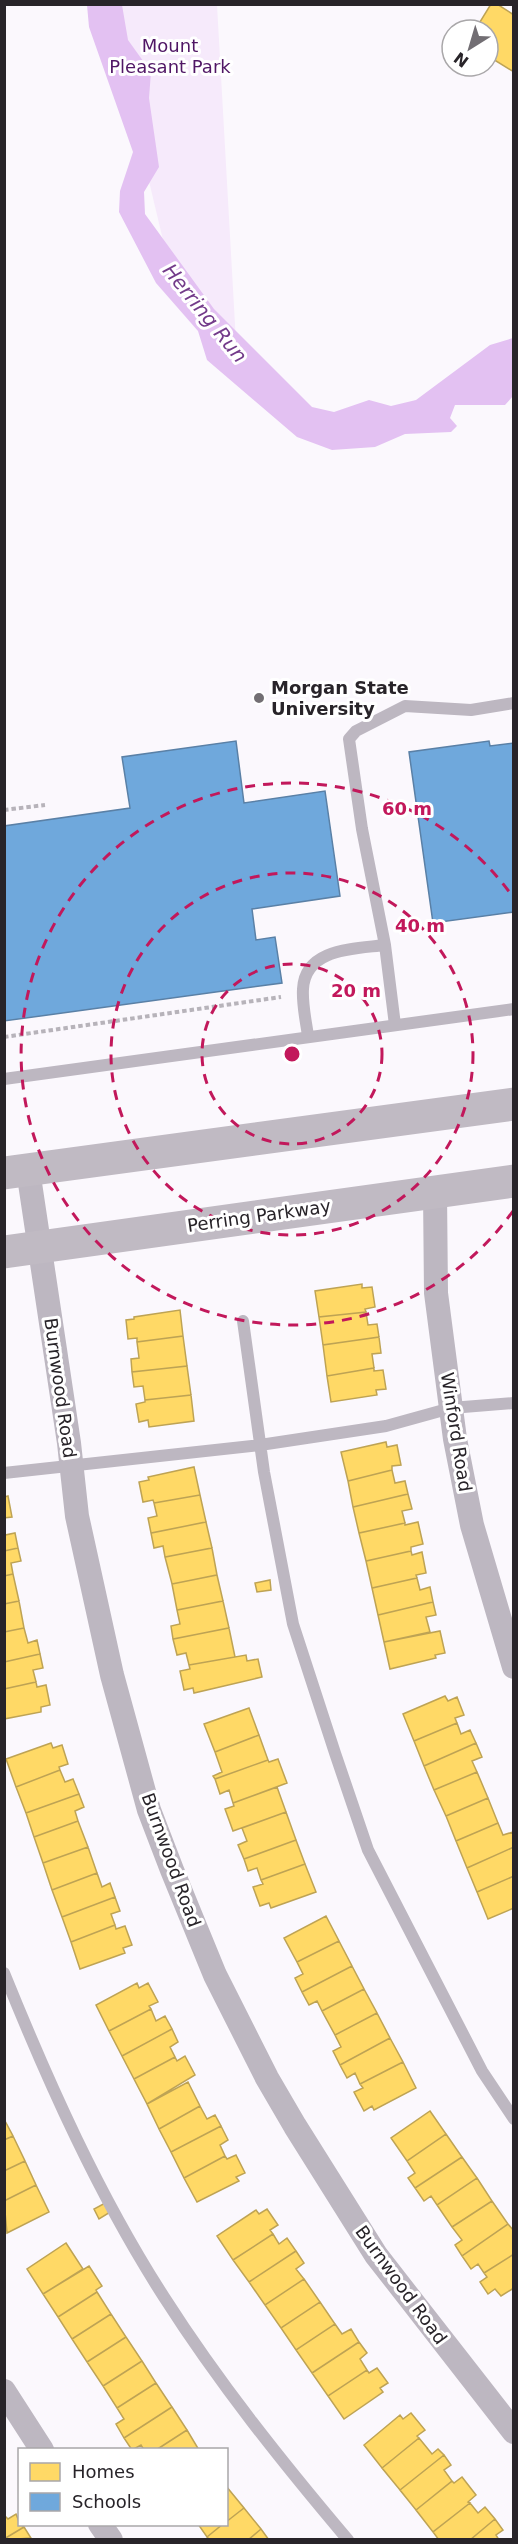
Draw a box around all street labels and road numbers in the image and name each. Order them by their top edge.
street label: Perring Parkway [186,1195,332,1236]
street label: Burnwood Road [40,1317,81,1459]
street label: Winford Road [437,1371,476,1493]
street label: Burnwood Road [137,1790,206,1930]
street label: Burnwood Road [351,2221,451,2348]

